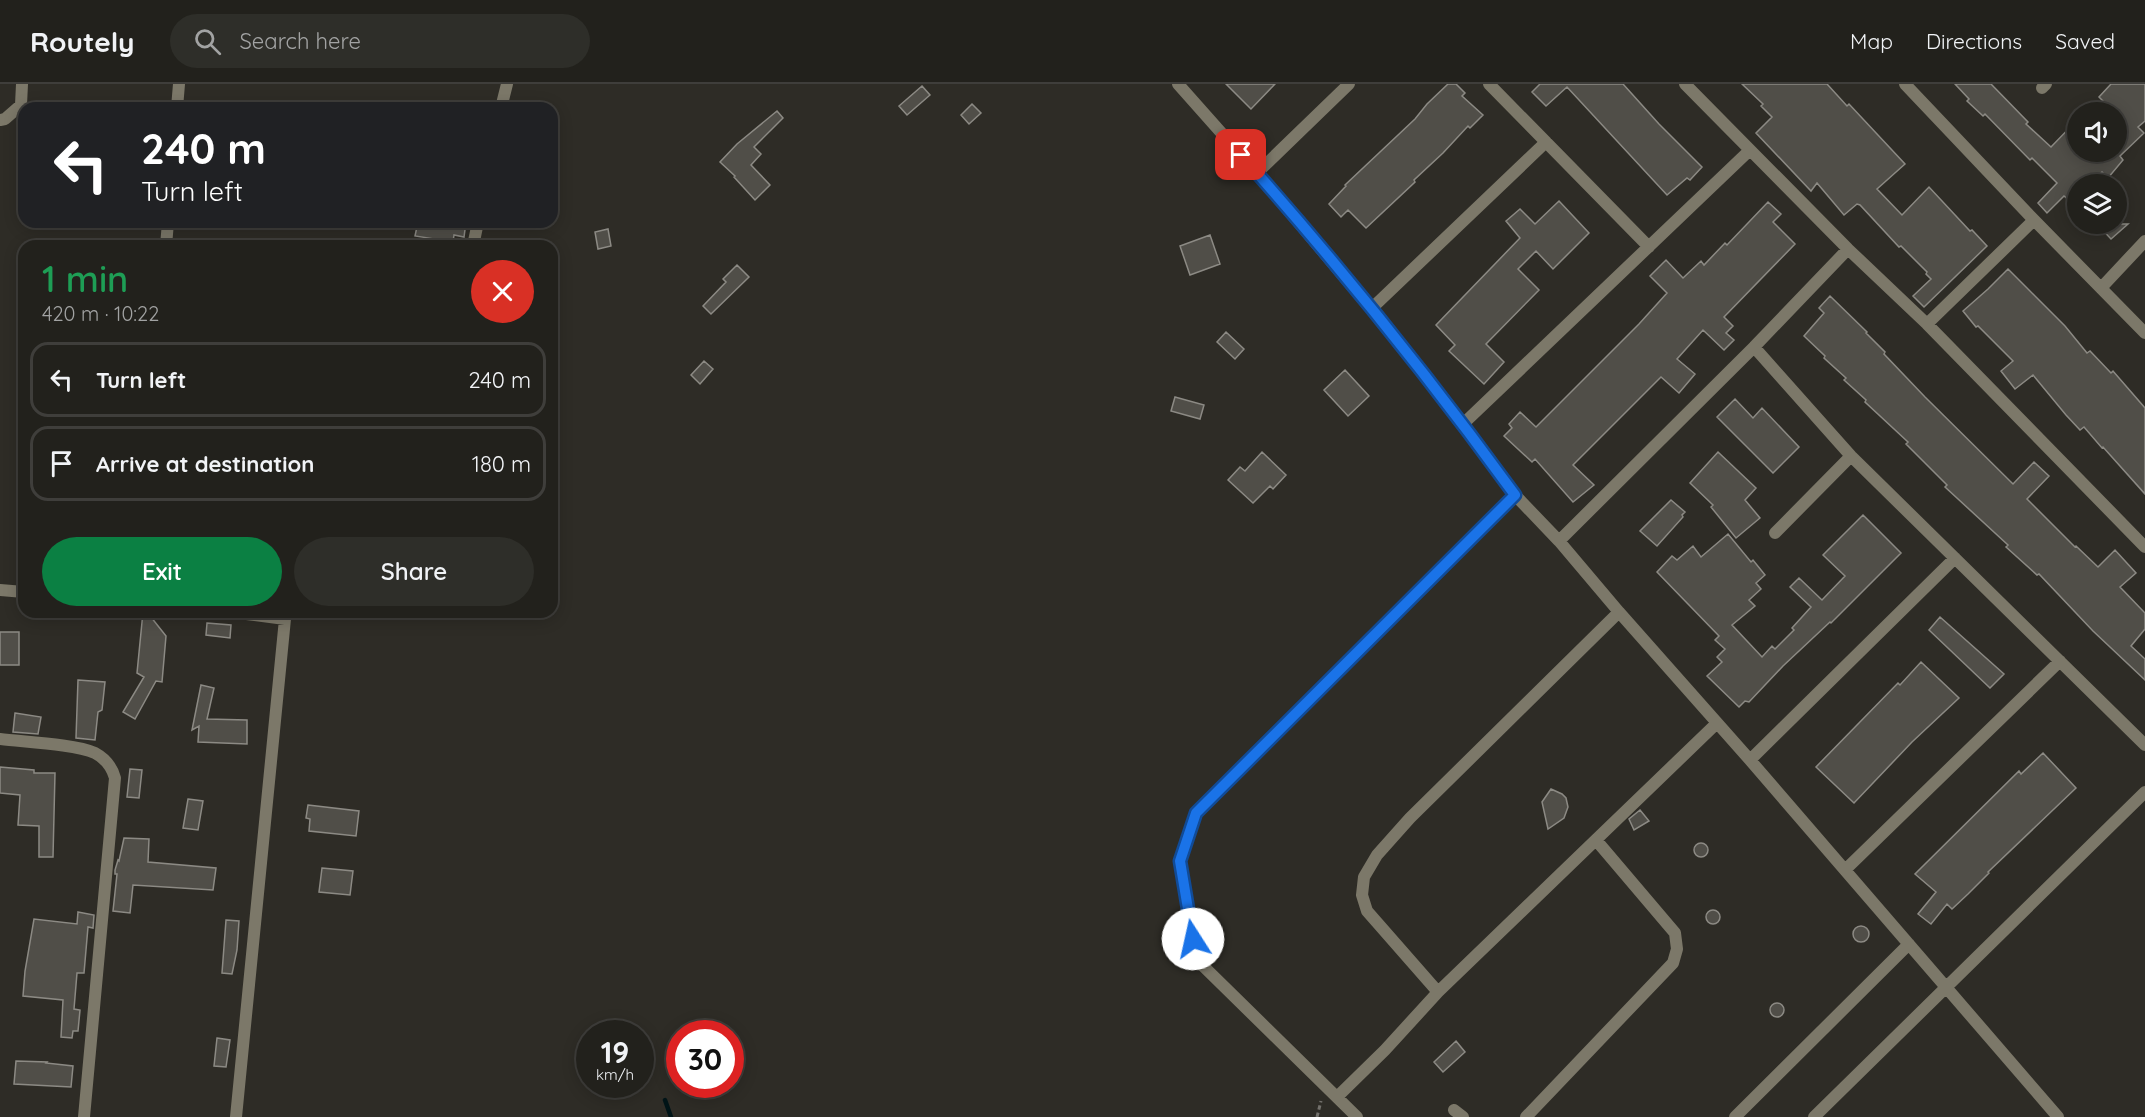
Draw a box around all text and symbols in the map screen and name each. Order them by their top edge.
search box [170,14,590,68]
text: Routely [30,24,134,59]
icon: search [191,25,224,58]
text: Search here [239,27,361,55]
text: Map [1850,28,1893,54]
text: Directions [1926,28,2022,54]
text: Saved [2055,28,2115,54]
map controls [2067,102,2127,234]
button: sound [2067,102,2127,162]
text: 240 m [141,122,266,175]
icon: left [42,126,120,204]
pin [1215,129,1266,180]
icon: arrive [1224,138,1257,171]
text: Turn left [141,174,243,208]
button: layers [2067,174,2127,234]
text: 1 min [42,256,128,301]
button: close [471,260,534,323]
text: 420 m · 10:22 [42,301,159,326]
icon: left [45,363,78,396]
text: Turn left [96,366,186,394]
text: 240 m [468,366,531,394]
icon: arrive [45,447,78,480]
text: Arrive at destination [96,450,314,478]
text: 180 m [472,450,531,478]
button: Exit [42,537,282,606]
button: Share [294,537,534,606]
position arrow [1161,907,1225,971]
speed limit sign: 30 [666,1020,744,1098]
text: 19 [601,1033,629,1071]
text: km/h [596,1065,634,1084]

